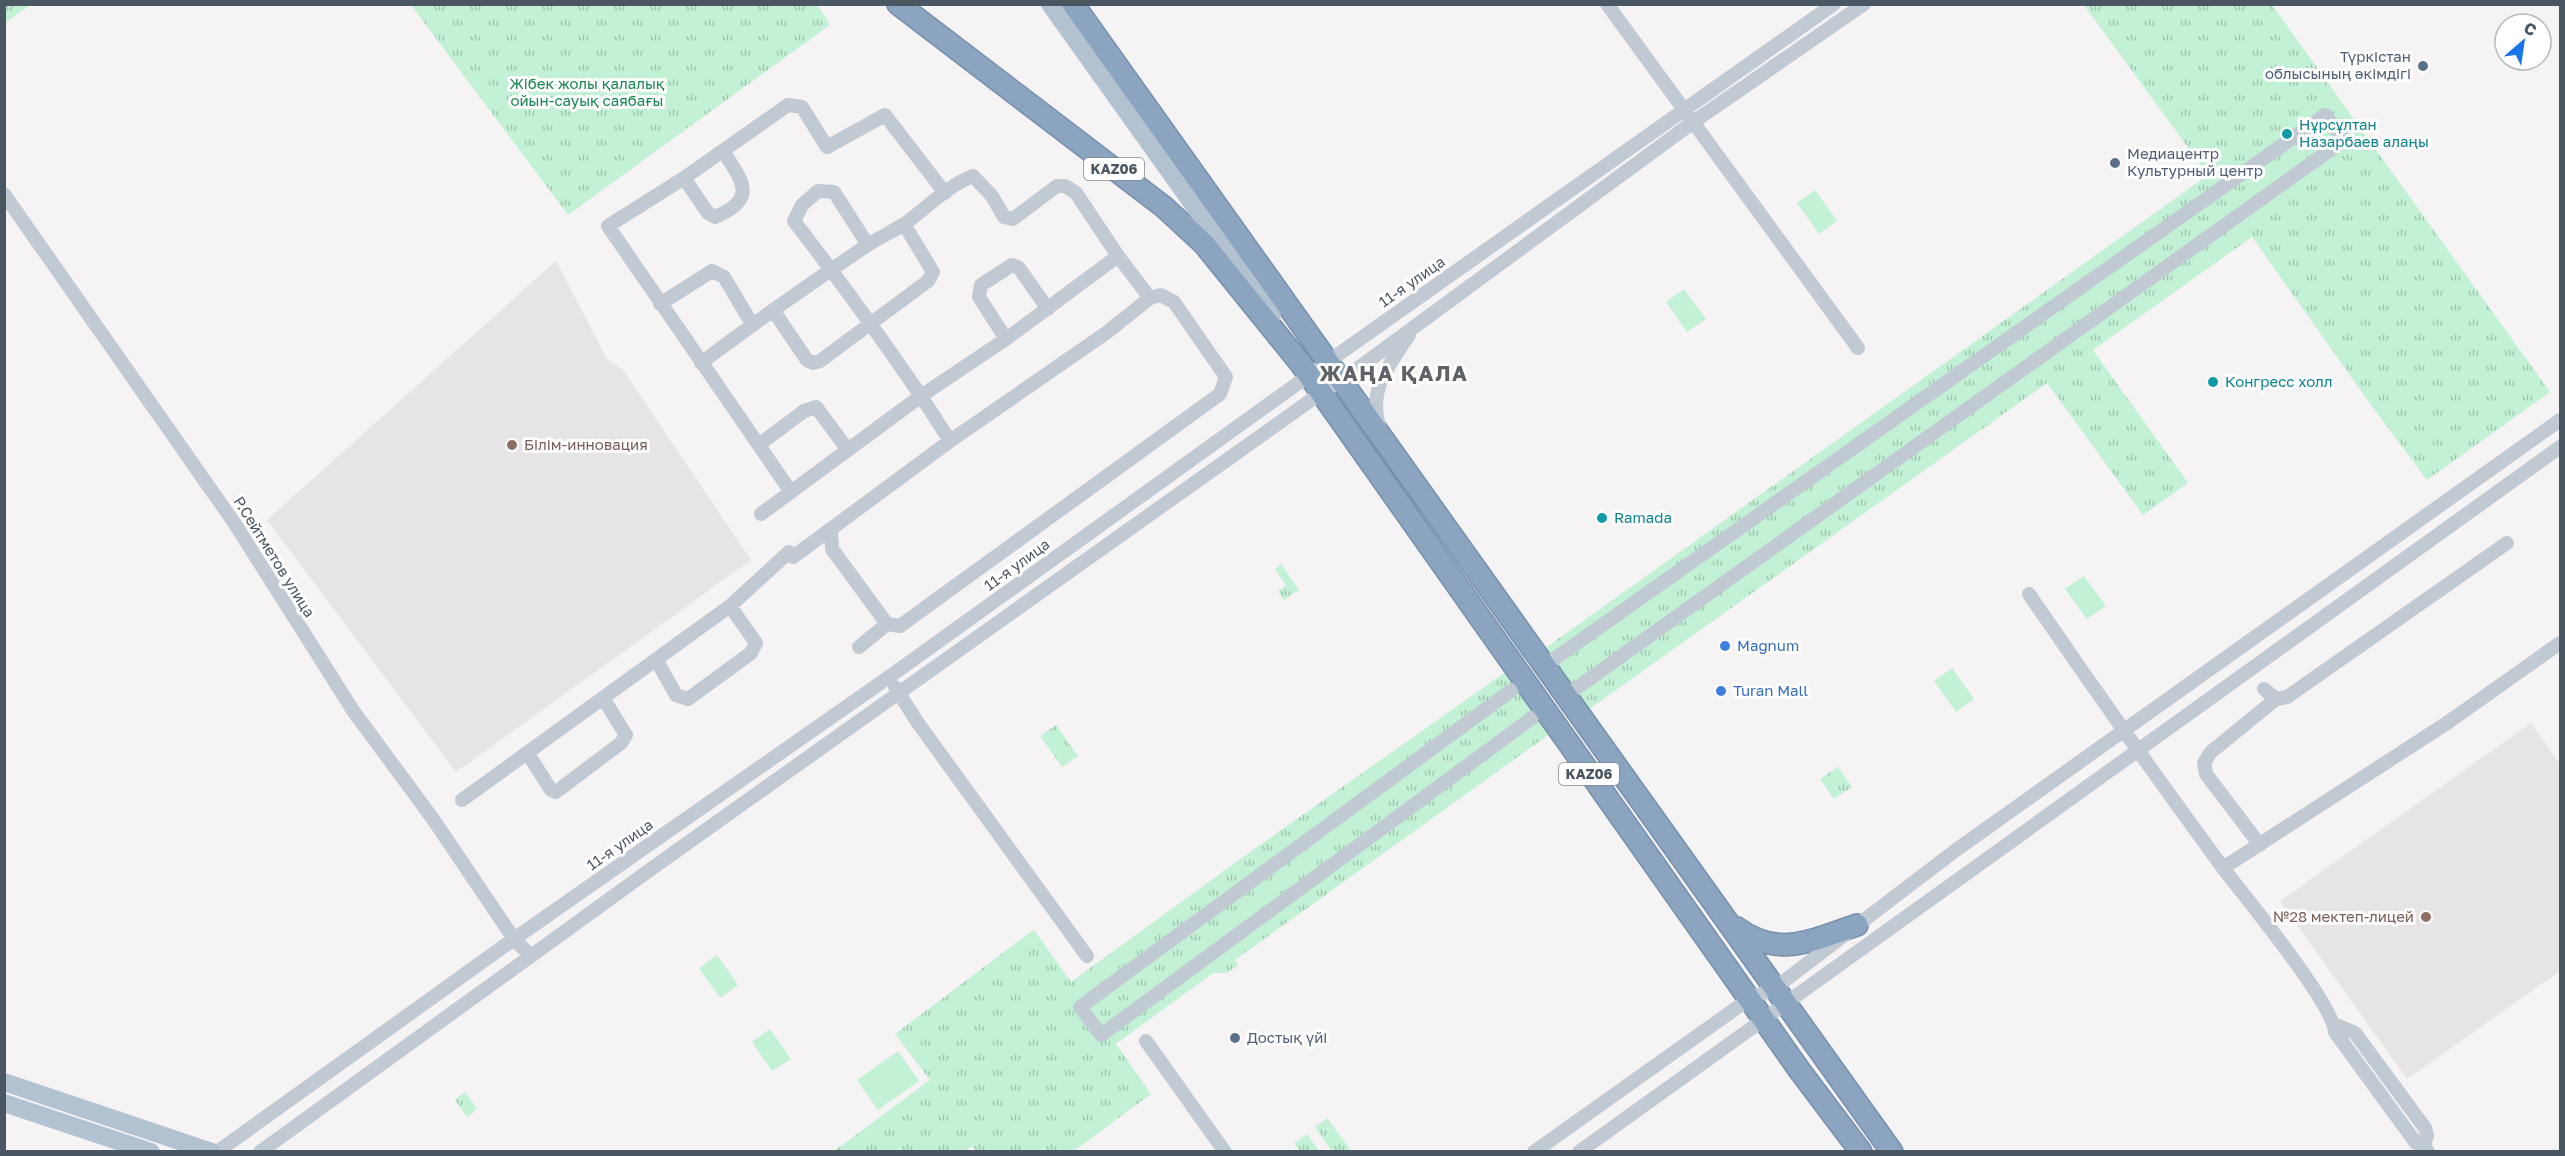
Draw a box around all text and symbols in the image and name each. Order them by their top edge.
north arrow [2493,12,2553,72]
text: С [2520,17,2540,40]
place label: Түркістан облысының әкімдігі [2265,47,2411,82]
marker: Түркістан облысының әкімдігі [2416,59,2430,73]
park label: Жібек жолы қалалық ойын-сауық саябағы [509,74,665,109]
place label: Нұрсұлтан Назарбаев алаңы [2299,115,2429,150]
marker: Нұрсұлтан Назарбаев алаңы [2280,127,2294,141]
place label: Медиацентр Культурный центр [2127,144,2263,179]
marker: Медиацентр Культурный центр [2108,156,2122,170]
road number: KАZ06 [1084,158,1144,180]
street label: 11-я улица [1375,252,1448,310]
district label: ЖАҢА ҚАЛА [1320,360,1468,386]
place label: Конгресс холл [2225,372,2333,390]
marker: Конгресс холл [2206,375,2220,389]
place label: Білім-инновация [524,435,648,453]
marker: Білім-инновация [505,438,519,452]
street label: Р.Сейтметов улица [230,493,319,620]
place label: Ramada [1614,508,1672,526]
marker: Ramada [1595,511,1609,525]
street label: 11-я улица [980,534,1053,594]
place label: Magnum [1737,636,1799,654]
marker: Magnum [1718,639,1732,653]
place label: Turan Mall [1733,681,1808,699]
marker: Turan Mall [1714,684,1728,698]
road number: KАZ06 [1559,763,1619,785]
street label: 11-я улица [583,815,656,873]
place label: №28 мектеп-лицей [2273,907,2414,925]
marker: №28 мектеп-лицей [2419,910,2433,924]
place label: Достық үйі [1247,1028,1327,1047]
marker: Достық үйі [1228,1031,1242,1045]

